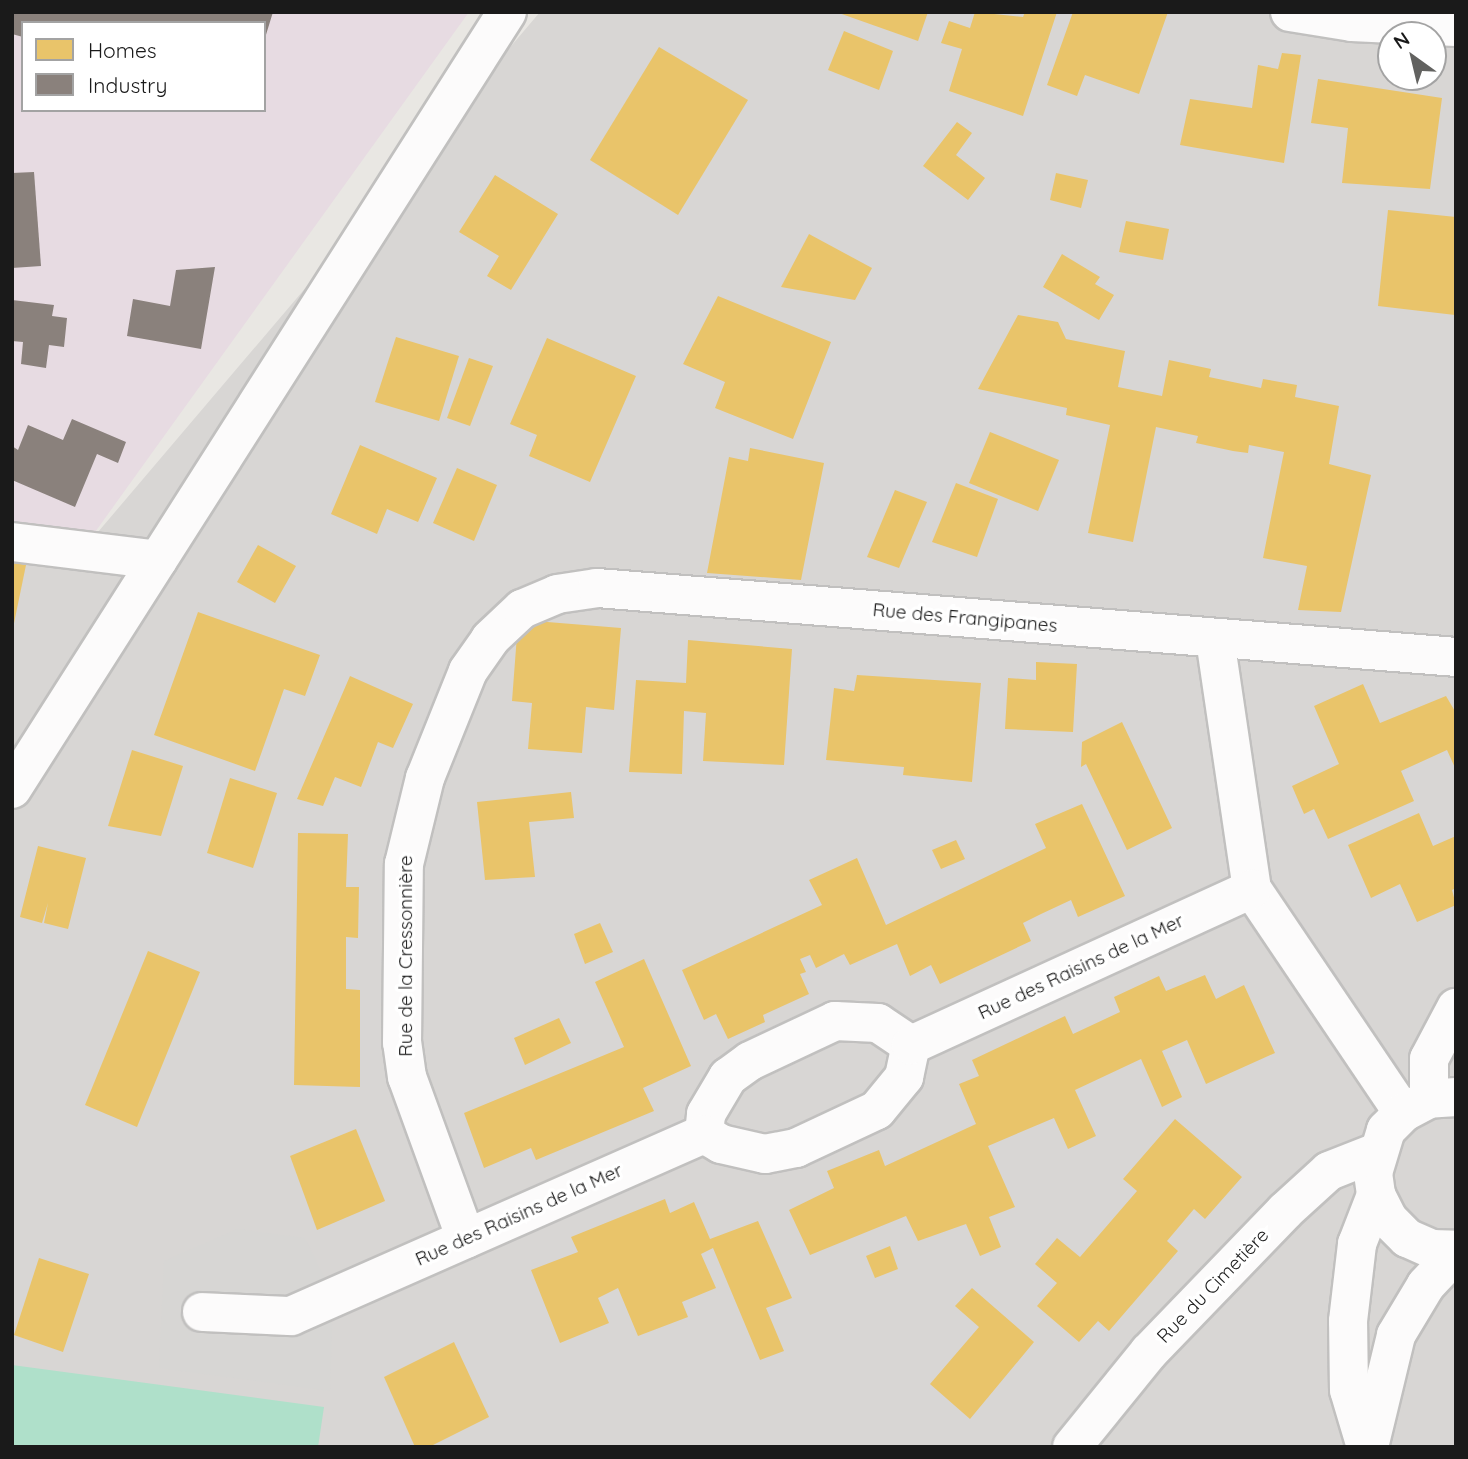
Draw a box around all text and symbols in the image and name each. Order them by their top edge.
legend [21,21,266,112]
north arrow [1377,21,1447,91]
text: N [1389,26,1414,54]
text: Homes [88,37,157,63]
text: Industry [88,72,167,98]
street label: Rue des Frangipanes [872,599,1058,637]
street label: Rue de la Cressonnière [395,855,417,1057]
street label: Rue des Raisins de la Mer [975,909,1187,1025]
street label: Rue des Raisins de la Mer [412,1159,626,1271]
street label: Rue du Cimetière [1153,1224,1273,1348]

